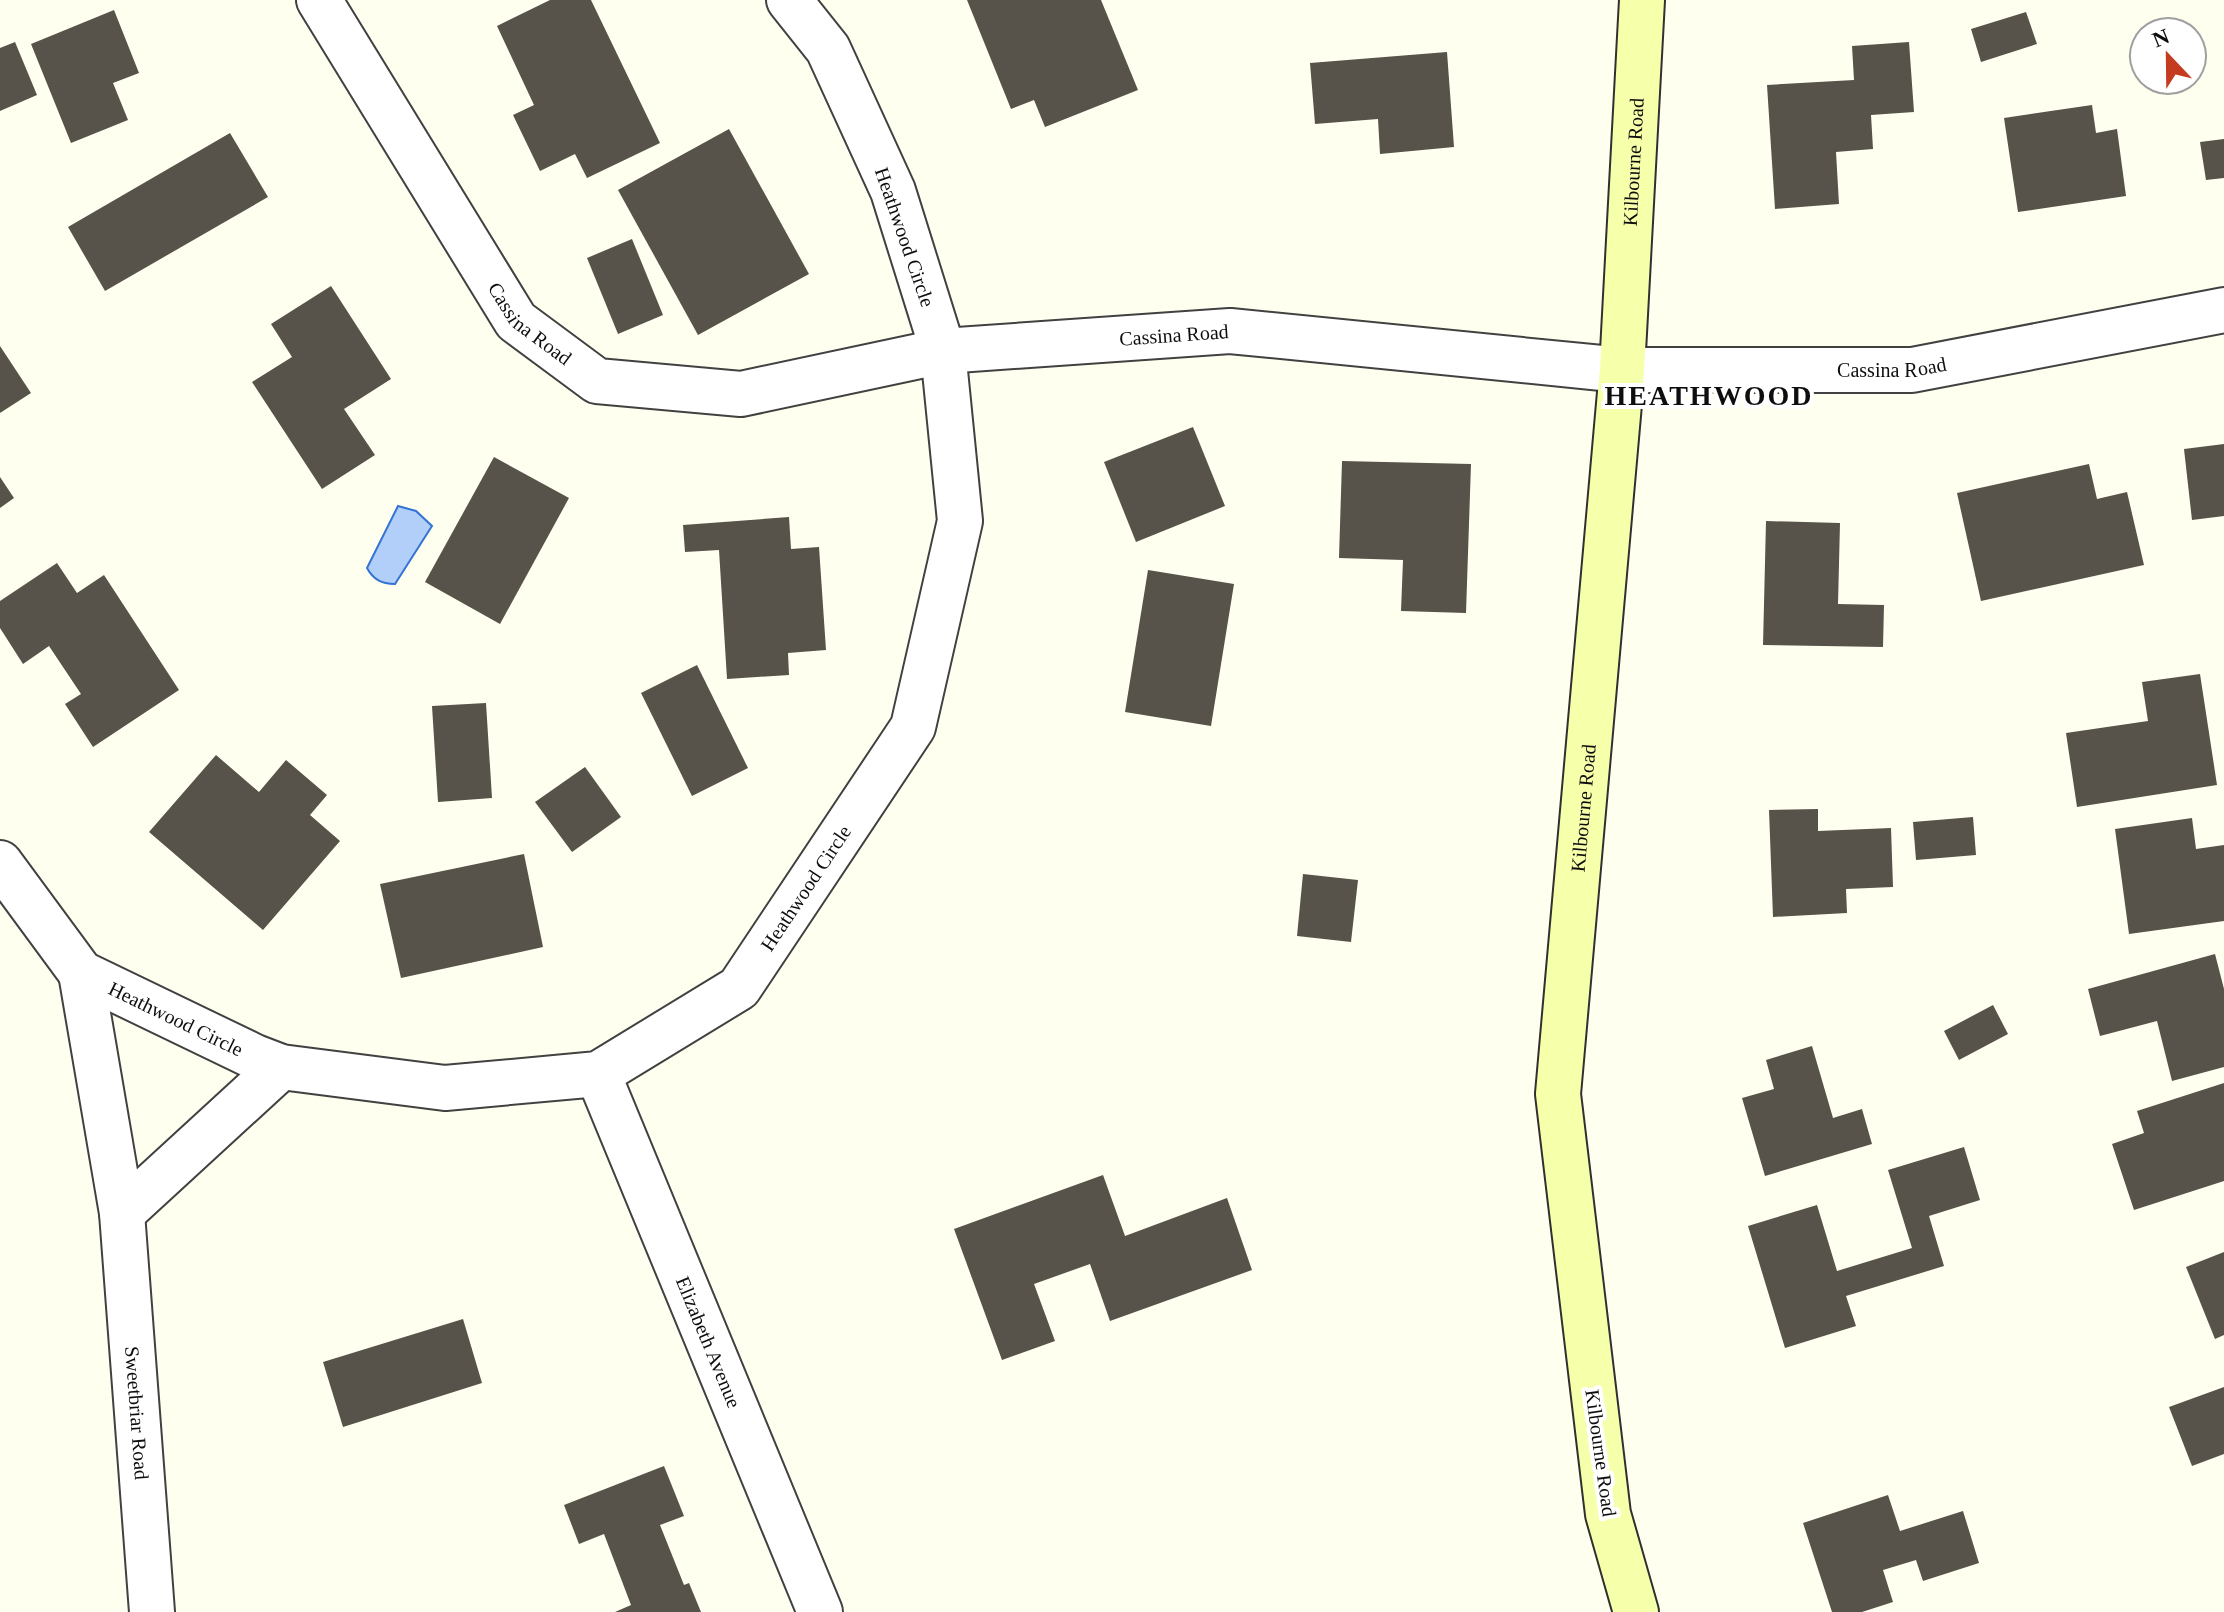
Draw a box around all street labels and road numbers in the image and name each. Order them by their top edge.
street label: Kilbourne Road [1619,97,1648,227]
street label: Heathwood Circle [871,164,939,310]
street label: Cassina Road [484,278,576,369]
street label: Cassina Road [1119,320,1229,350]
street label: Cassina Road [1837,353,1948,381]
street label: Kilbourne Road [1567,743,1600,873]
street label: Heathwood Circle [756,821,855,955]
street label: Heathwood Circle [105,977,247,1061]
street label: Elizabeth Avenue [672,1273,746,1411]
street label: Sweetbriar Road [121,1345,153,1481]
street label: Kilbourne Road [1581,1388,1621,1518]

